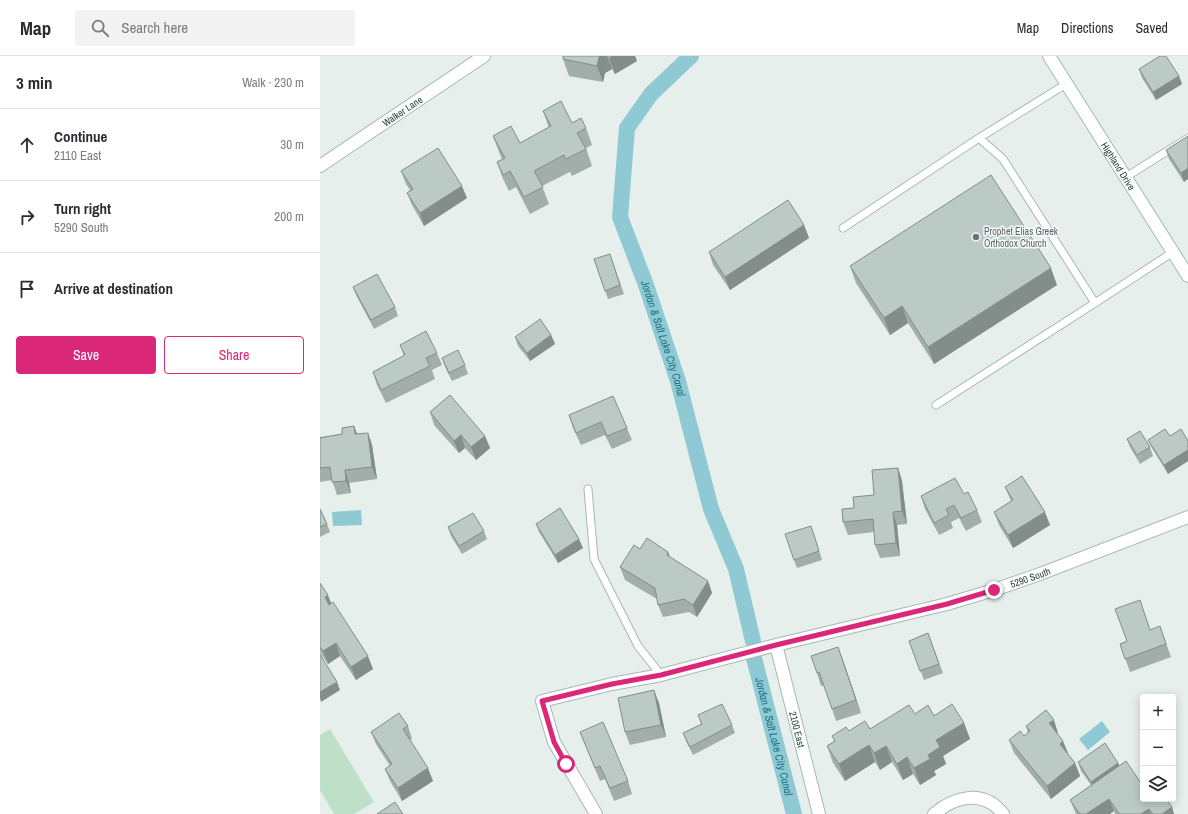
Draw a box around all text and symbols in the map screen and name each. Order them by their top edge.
search box [75,10,355,46]
text: Map [20,15,51,41]
icon: search [89,17,111,39]
text: Search here [121,17,188,38]
text: Map [1017,19,1039,37]
text: Directions [1061,19,1113,37]
text: Saved [1135,19,1168,37]
text: 3 min [16,71,52,94]
text: Walk · 230 m [242,74,304,91]
street label: Walker Lane [380,93,425,129]
text: Continue [54,126,107,147]
icon: ahead [16,134,38,156]
text: 30 m [280,136,304,153]
street label: Highland Drive [1098,140,1138,193]
text: 2110 East [54,147,101,164]
text: Turn right [54,198,111,219]
icon: right [16,206,38,228]
text: 200 m [274,208,304,225]
text: 5290 South [54,219,109,236]
place label: Prophet Elias Greek Orthodox Church [984,225,1059,250]
marker: Prophet Elias Greek Orthodox Church [971,232,981,242]
water label: Jordan & Salt Lake City Canal [638,277,689,399]
icon: arrive [16,278,38,300]
text: Arrive at destination [54,278,173,299]
button: Save [16,336,156,374]
button: Share [164,336,304,374]
street label: 5290 South [1008,565,1052,591]
route end [985,581,1003,599]
water label: Jordan & Salt Lake City Canal [752,675,796,798]
map controls [1140,694,1176,802]
button: + [1140,694,1176,730]
street label: 2100 East [786,710,808,750]
button: − [1140,730,1176,766]
route start [557,755,575,773]
button: layers [1140,766,1176,802]

